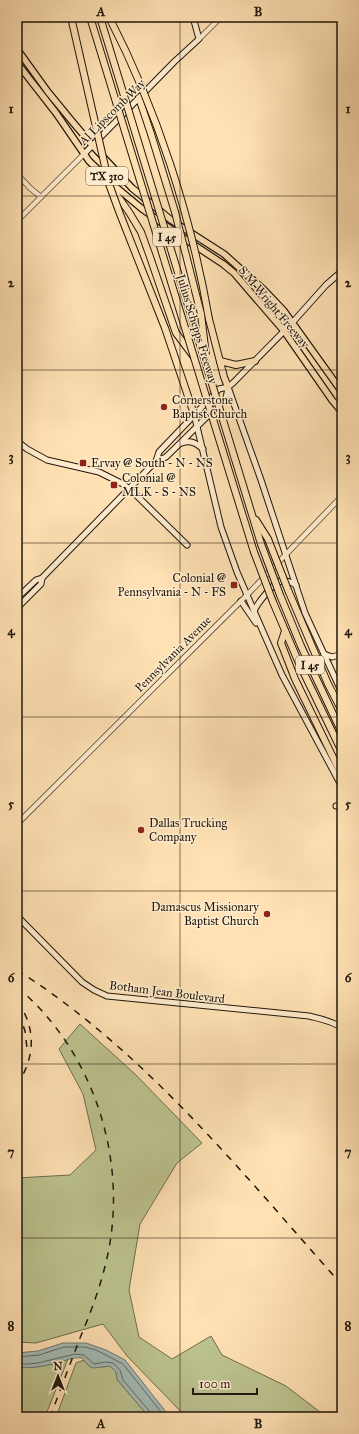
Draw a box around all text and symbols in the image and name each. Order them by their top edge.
text: A [96,4,106,20]
text: B [254,4,263,20]
street label: Al Lipscomb Way [75,76,148,149]
text: 1 [8,101,14,117]
text: 1 [345,101,351,117]
road number: TX 310 [86,167,128,185]
road number: I 45 [153,228,181,246]
street label: S M Wright Freeway [235,263,313,352]
street label: Julius Schepps Freeway [172,271,220,386]
text: 2 [8,275,15,291]
text: 2 [345,275,352,291]
place label: Cornerstone Baptist Church [172,393,247,421]
marker: Cornerstone Baptist Church [159,402,169,412]
text: 3 [8,449,14,465]
text: 3 [345,449,351,465]
place label: Ervay @ South - N - NS [91,456,213,470]
marker: Ervay @ South - N - NS [78,458,88,468]
place label: Colonial @ MLK - S - NS [122,471,196,499]
marker: Colonial @ MLK - S - NS [109,480,119,490]
place label: Colonial @ Pennsylvania - N - FS [118,571,226,599]
marker: Colonial @ Pennsylvania - N - FS [229,580,239,590]
street label: Pennsylvania Avenue [132,613,214,695]
text: 4 [7,623,15,639]
text: 4 [344,623,352,639]
road number: I 45 [296,656,324,674]
text: 5 [8,796,15,812]
text: 5 [345,796,352,812]
place label: Dallas Trucking Company [149,816,227,844]
marker: Dallas Trucking Company [136,825,146,835]
place label: Damascus Missionary Baptist Church [151,900,259,928]
marker: Damascus Missionary Baptist Church [262,909,272,919]
text: 6 [8,970,16,986]
text: 6 [345,970,353,986]
street label: Botham Jean Boulevard [108,978,226,1007]
text: 7 [8,1144,15,1160]
text: 7 [345,1144,352,1160]
text: 8 [8,1318,15,1334]
text: 8 [345,1318,352,1334]
north arrow [38,1356,78,1396]
text: N [53,1360,63,1373]
scale bar [193,1370,257,1396]
text: 100 m [199,1377,230,1391]
text: A [96,1416,106,1432]
text: B [254,1416,263,1432]

